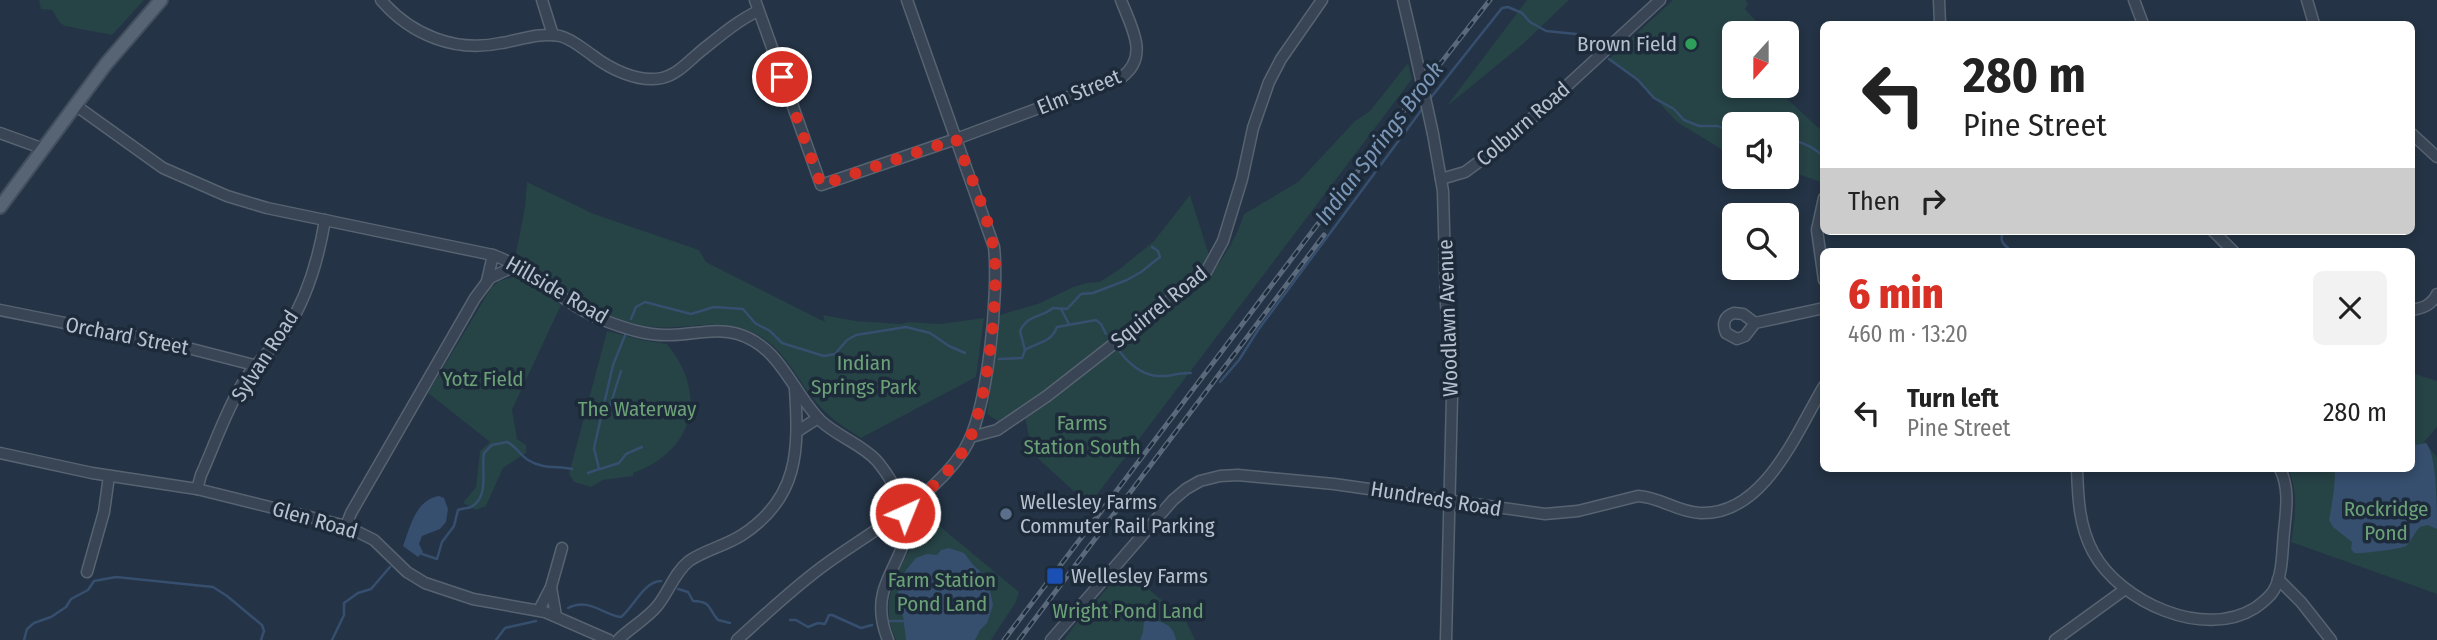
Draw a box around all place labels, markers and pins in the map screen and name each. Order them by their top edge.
place label: Brown Field [1577,31,1677,57]
marker: Brown Field [1683,36,1699,52]
pin [752,47,812,107]
place label: Wellesley Farms Commuter Rail Parking [1020,489,1215,539]
marker: Wellesley Farms Commuter Rail Parking [998,506,1014,522]
place label: Wellesley Farms [1071,563,1208,589]
marker: Wellesley Farms [1045,566,1065,586]

